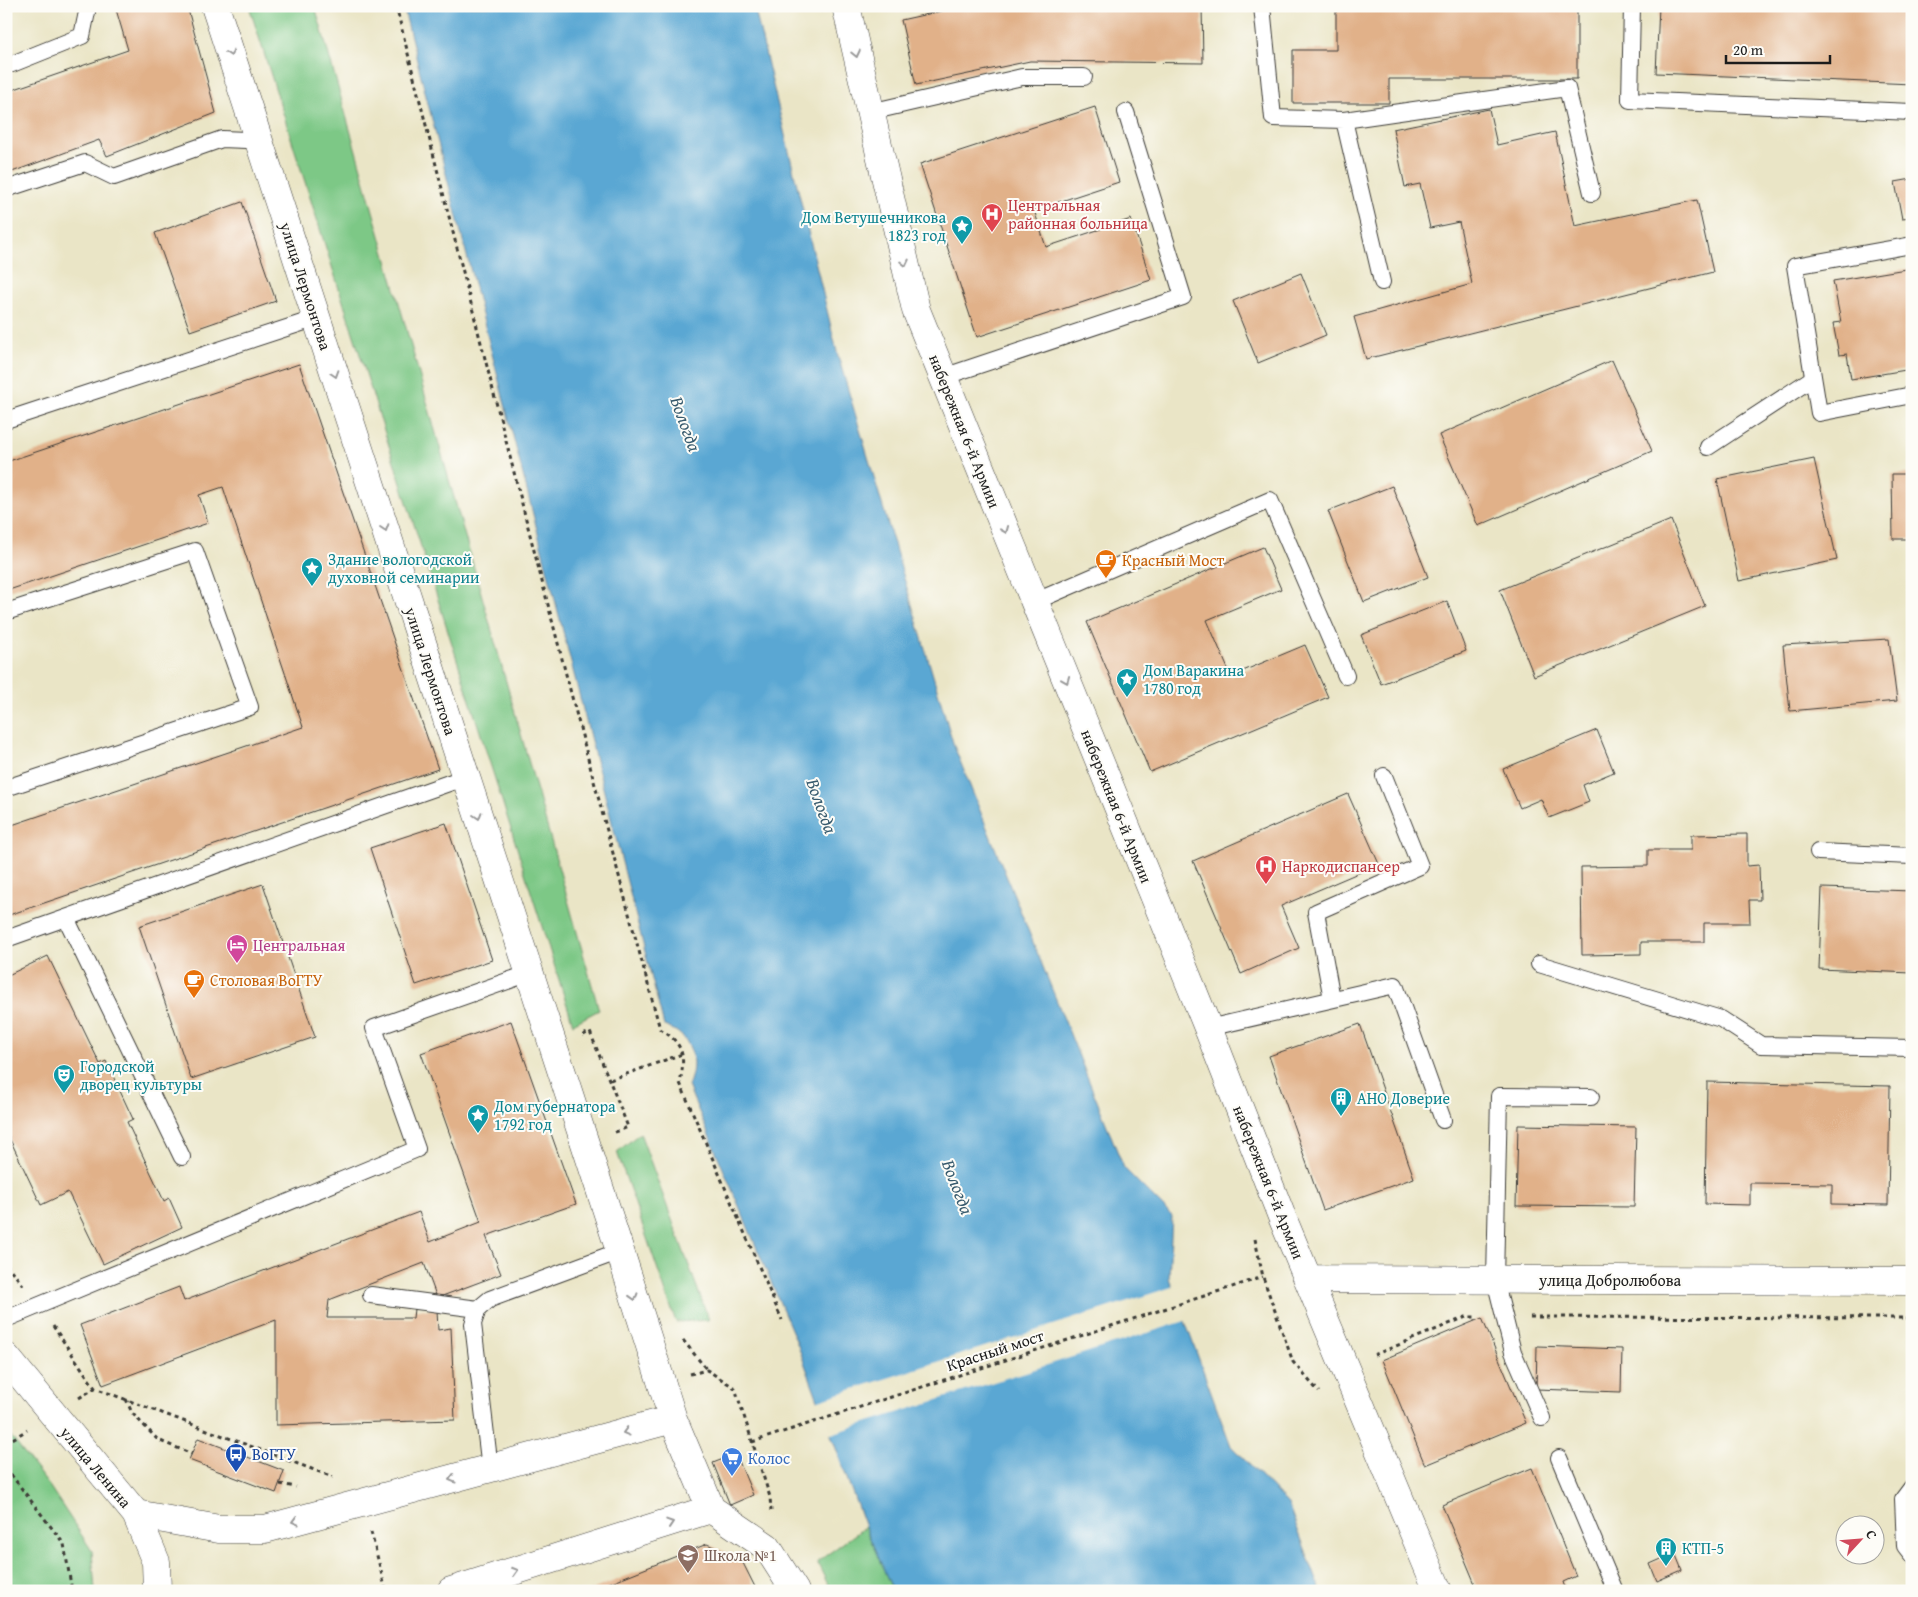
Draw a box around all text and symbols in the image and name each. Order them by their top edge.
scale bar [1726,32,1829,64]
text: 20 m [1733,39,1764,60]
one-way arrow [224,48,234,56]
one-way arrow [851,49,861,58]
place label: Центральная районная больница [1008,193,1148,235]
hospital icon: Центральная районная больница [980,202,1004,233]
place label: Дом Ветушечникова 1823 год [800,205,946,247]
place icon: Дом Ветушечникова 1823 год [950,214,974,245]
street label: улица Лермонтова [274,218,338,353]
one-way arrow [899,259,910,268]
street label: набережная 6-й Армии [923,350,1007,512]
one-way arrow [329,369,339,377]
water label: Вологда [663,392,709,456]
one-way arrow [379,523,389,532]
one-way arrow [999,525,1009,534]
place label: Здание вологодской духовной семинарии [328,547,480,589]
cafe icon: Красный Мост [1094,548,1118,579]
place label: Красный Мост [1122,548,1225,572]
place icon: Здание вологодской духовной семинарии [300,556,324,587]
street label: улица Лермонтова [399,603,463,738]
place label: Дом Варакина 1780 год [1142,658,1244,700]
place icon: Дом Варакина 1780 год [1115,667,1139,698]
one-way arrow [1060,675,1070,684]
street label: набережная 6-й Армии [1075,725,1159,887]
water label: Вологда [799,774,845,838]
one-way arrow [473,811,483,819]
hospital icon: Наркодиспансер [1254,854,1278,885]
place label: Наркодиспансер [1282,854,1400,878]
hotel icon: Центральная [225,933,249,964]
place label: Центральная [253,933,345,957]
cafe icon: Столовая ВоГТУ [182,968,206,999]
place label: Столовая ВоГТУ [210,968,323,992]
place label: Городской дворец культуры [80,1054,202,1096]
theatre icon: Городской дворец культуры [52,1063,76,1094]
building icon: АНО Доверие [1329,1086,1353,1117]
place label: АНО Доверие [1357,1086,1450,1110]
place label: Дом губернатора 1792 год [493,1094,616,1136]
street label: набережная 6-й Армии [1227,1101,1311,1263]
place icon: Дом губернатора 1792 год [466,1103,490,1134]
water label: Вологда [935,1155,981,1219]
street label: улица Добролюбова [1538,1268,1682,1292]
one-way arrow [629,1293,639,1301]
street label: Красный мост [943,1323,1047,1377]
street label: улица Ленина [54,1420,138,1513]
one-way arrow [622,1426,630,1436]
bus stop icon: ВоГТУ [224,1442,248,1473]
place label: ВоГТУ [252,1442,296,1466]
supermarket icon: Колос [720,1446,744,1477]
place label: Колос [748,1446,790,1470]
one-way arrow [447,1473,456,1484]
north arrow [1836,1514,1886,1564]
one-way arrow [290,1515,299,1526]
one-way arrow [665,1518,673,1528]
text: С [1861,1526,1882,1542]
building icon: КТП-5 [1654,1536,1678,1567]
place label: КТП-5 [1682,1536,1724,1560]
school or university icon: Школа №1 [676,1543,700,1574]
place label: Школа №1 [704,1543,777,1567]
one-way arrow [510,1567,518,1577]

